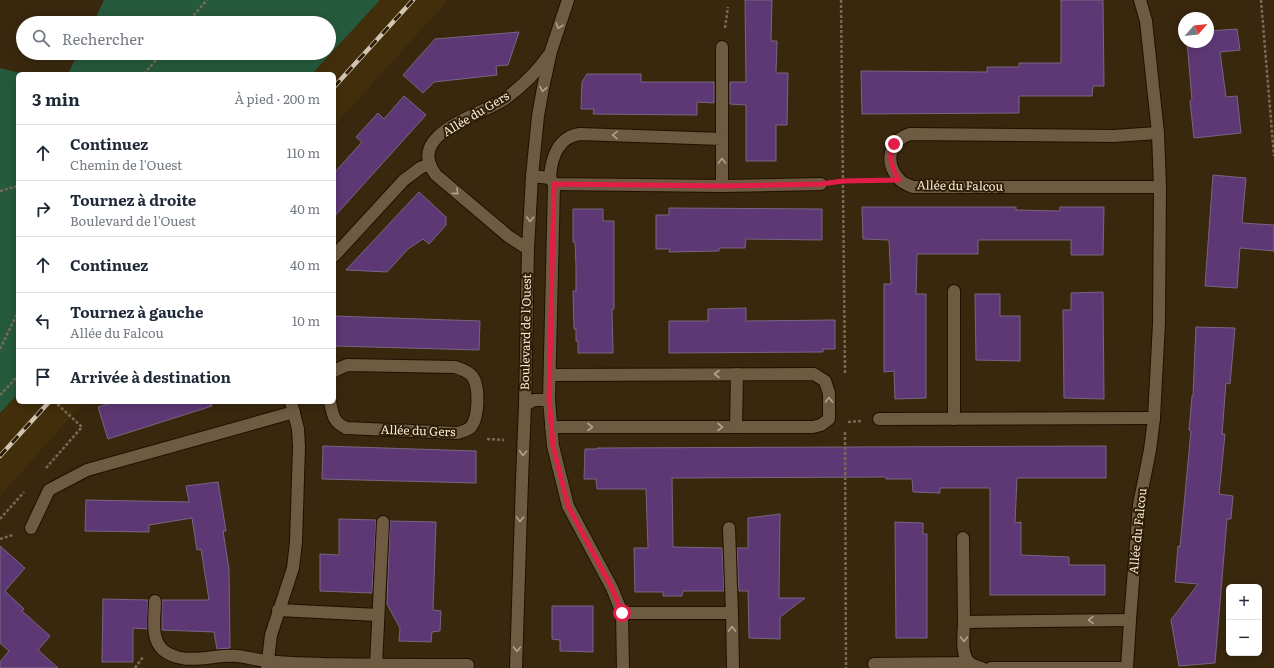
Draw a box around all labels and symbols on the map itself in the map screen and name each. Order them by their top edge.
north arrow [1178,12,1214,48]
one-way arrow [556,22,564,29]
street label: Allée du Gers [439,86,513,140]
one-way arrow [539,86,548,92]
one-way arrow [612,131,618,140]
route end [885,135,903,153]
one-way arrow [718,158,726,164]
street label: Allée du Falcou [917,175,1004,195]
one-way arrow [452,188,459,195]
one-way arrow [525,216,534,222]
street label: Boulevard de l'Ouest [515,273,535,390]
one-way arrow [714,370,720,378]
one-way arrow [825,397,833,403]
street label: Allée du Gers [380,420,456,440]
one-way arrow [587,423,593,431]
one-way arrow [717,423,723,431]
one-way arrow [518,450,527,456]
street label: Allée du Falcou [1124,487,1151,575]
one-way arrow [516,516,525,522]
route start [613,604,631,622]
one-way arrow [1088,616,1094,625]
one-way arrow [728,626,736,632]
one-way arrow [960,636,968,642]
one-way arrow [513,646,521,652]

